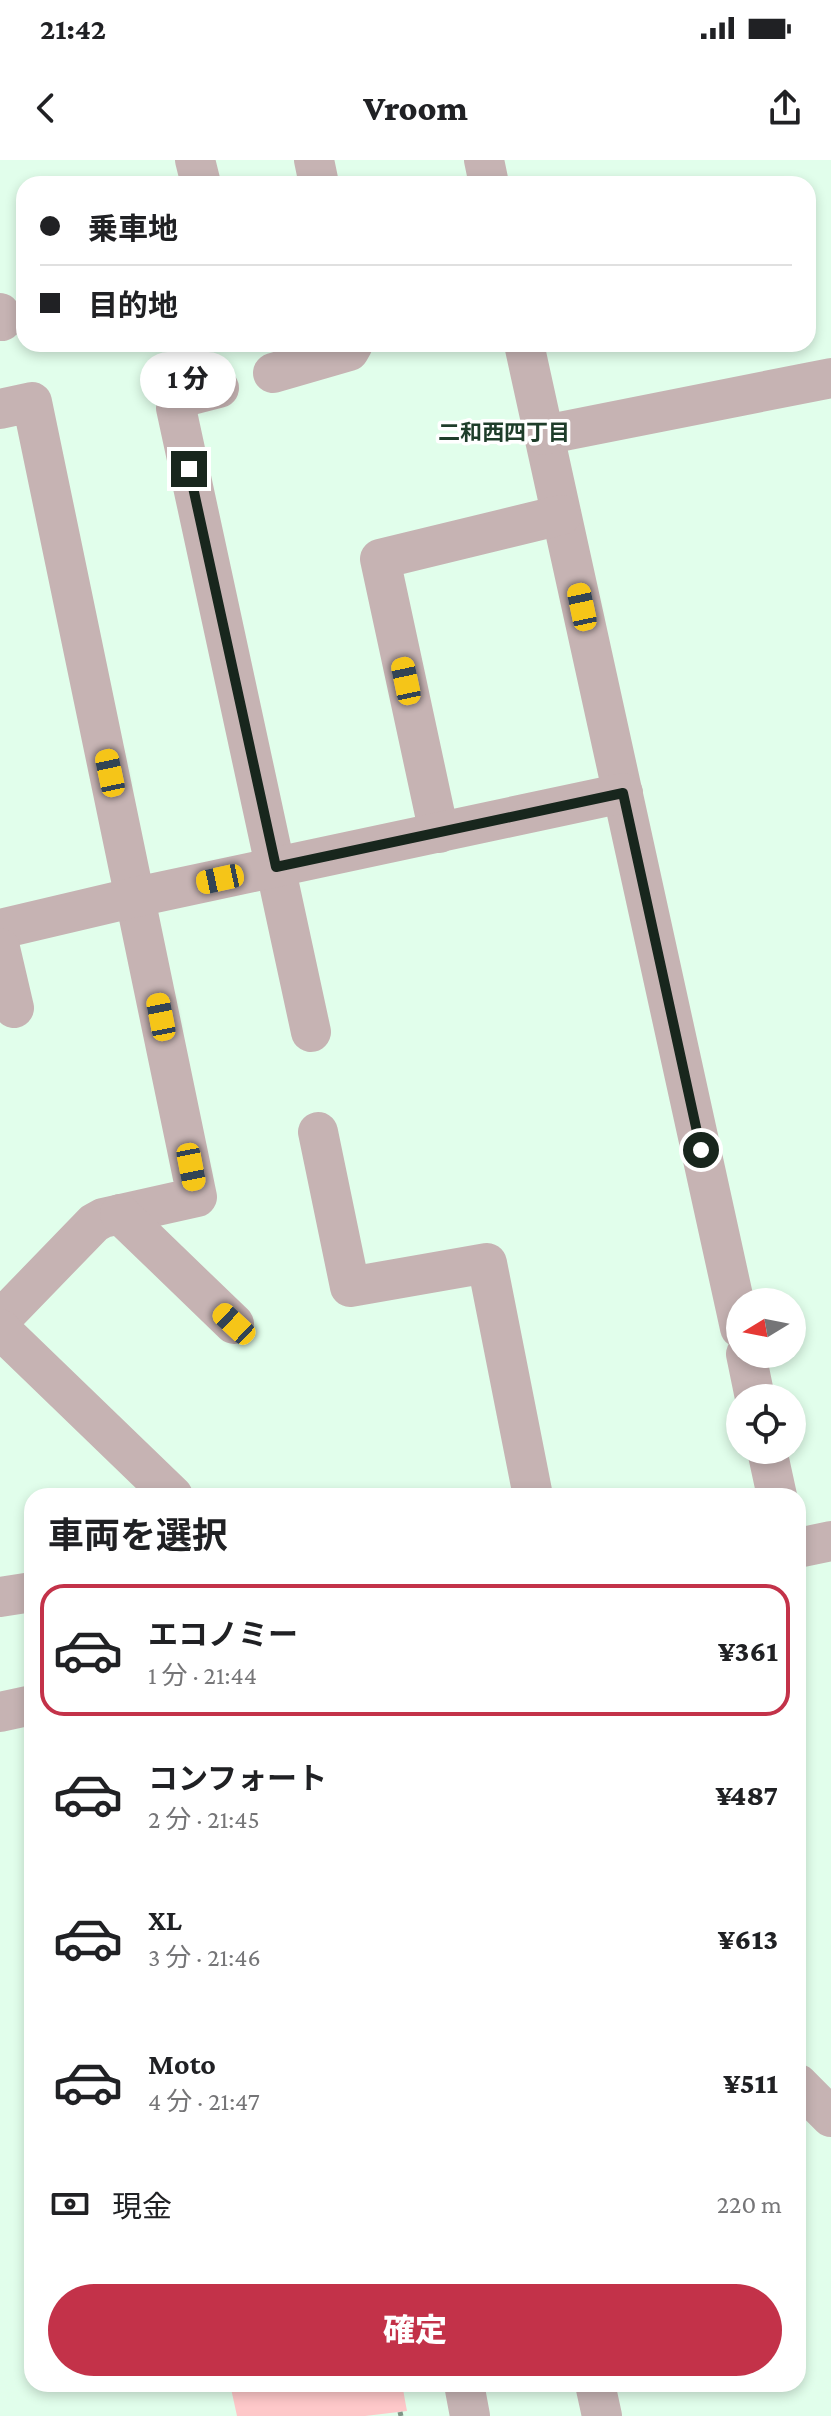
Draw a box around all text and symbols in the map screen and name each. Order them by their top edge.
text: 21:42 [40,12,106,45]
icon: back [24,86,68,130]
icon: share [763,86,807,130]
text: Vroom [363,88,468,128]
text: 乗車地 [88,212,178,245]
text: 目的地 [88,289,178,322]
callout: 1 分 [141,353,237,409]
text: 1 分 [167,365,209,394]
district label: 二和西四丁目 [438,420,570,445]
route end [171,451,207,487]
car [565,581,599,633]
car [389,655,423,707]
car [93,747,127,799]
car [194,862,246,896]
car [145,991,177,1043]
route start [683,1132,719,1168]
car [175,1141,207,1193]
north arrow [726,1288,806,1368]
map controls [726,1288,806,1464]
car [208,1299,260,1349]
button: locate [726,1384,806,1464]
text: 車両を選択 [48,1516,228,1556]
icon: car [52,1614,124,1686]
text: エコノミー [148,1618,298,1651]
text: ¥361 [718,1634,778,1667]
text: 1 分 · 21:44 [148,1661,257,1690]
icon: car [52,1758,124,1830]
text: コンフォート [148,1762,327,1795]
text: ¥487 [715,1778,778,1811]
text: 2 分 · 21:45 [148,1805,260,1834]
icon: car [52,1902,124,1974]
text: XL [148,1903,182,1936]
text: ¥613 [718,1922,778,1955]
text: 3 分 · 21:46 [148,1943,261,1972]
icon: car [52,2046,124,2118]
text: Moto [148,2047,216,2080]
text: ¥511 [723,2066,778,2099]
text: 4 分 · 21:47 [148,2087,260,2116]
icon: cash [48,2182,92,2226]
text: 現金 [112,2190,172,2223]
text: 220 m [717,2190,782,2219]
button: 確定 [48,2284,782,2376]

